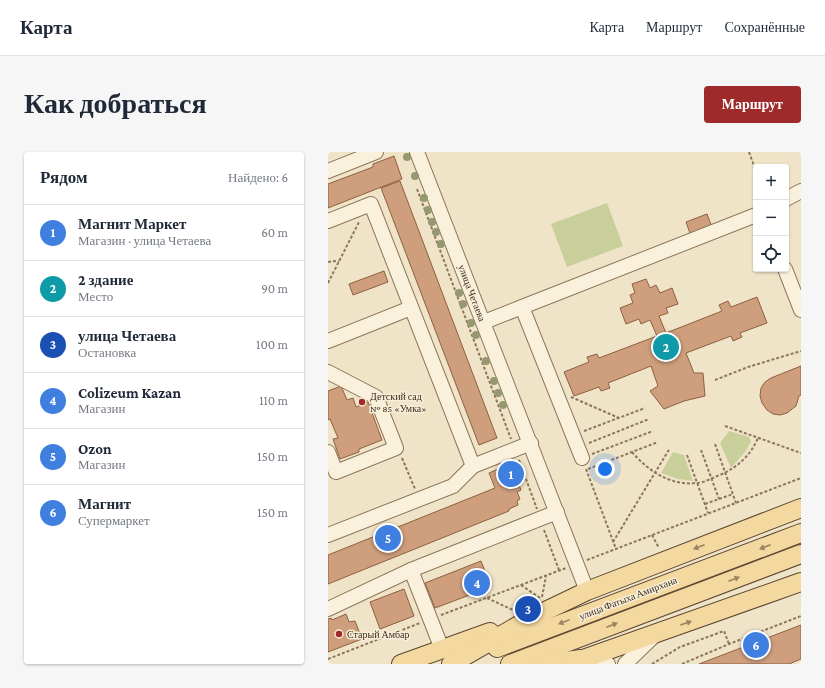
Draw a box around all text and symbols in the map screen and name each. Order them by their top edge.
text: Карта [20,17,72,38]
text: Карта [589,19,624,35]
text: Маршрут [646,19,702,35]
text: Сохранённые [724,19,805,35]
button: Маршрут [704,86,801,123]
text: Как добраться [24,88,207,119]
map controls [753,164,789,272]
button: + [753,164,789,200]
text: Рядом [40,168,88,187]
text: Найдено: 6 [228,170,288,185]
button: − [753,200,789,236]
text: Магнит Маркет [78,216,186,232]
text: 1 [51,225,55,240]
text: 60 m [261,225,288,240]
text: Магазин · улица Четаева [78,233,211,248]
button: locate [753,236,789,272]
street label: улица Четаева [456,263,488,323]
text: 2 здание [78,272,133,288]
text: 2 [50,281,56,296]
text: 90 m [261,281,288,296]
text: Место [78,289,113,304]
text: улица Четаева [78,328,176,344]
pin: 2 [653,332,679,362]
text: 3 [50,337,56,352]
text: 100 m [256,337,288,352]
text: Остановка [78,345,136,360]
text: Colizeum Kazan [78,385,181,401]
place label: Детский сад № 85 «Умка» [370,391,427,414]
text: 4 [49,393,57,408]
text: 110 m [259,393,288,408]
marker: Детский сад № 85 «Умка» [357,397,367,407]
text: Магазин [78,401,125,416]
text: Ozon [78,441,112,457]
text: 5 [50,449,56,464]
text: 150 m [257,449,288,464]
text: Магазин [78,457,125,472]
pin: 1 [498,459,524,489]
your location [595,459,615,479]
text: Магнит [78,496,131,512]
text: 6 [49,505,57,520]
text: 150 m [257,505,288,520]
text: Супермаркет [78,513,150,528]
pin: 5 [375,523,401,553]
one-way arrow [693,544,705,550]
one-way arrow [758,544,770,550]
pin: 4 [464,568,490,598]
street label: улица Фатыха Амирхана [578,574,679,622]
one-way arrow [728,576,740,582]
pin: 3 [515,594,541,624]
one-way arrow [681,619,693,625]
one-way arrow [558,620,570,626]
one-way arrow [607,622,619,628]
marker: Старый Амбар [334,629,344,639]
place label: Старый Амбар [347,629,410,640]
pin: 6 [743,630,769,660]

